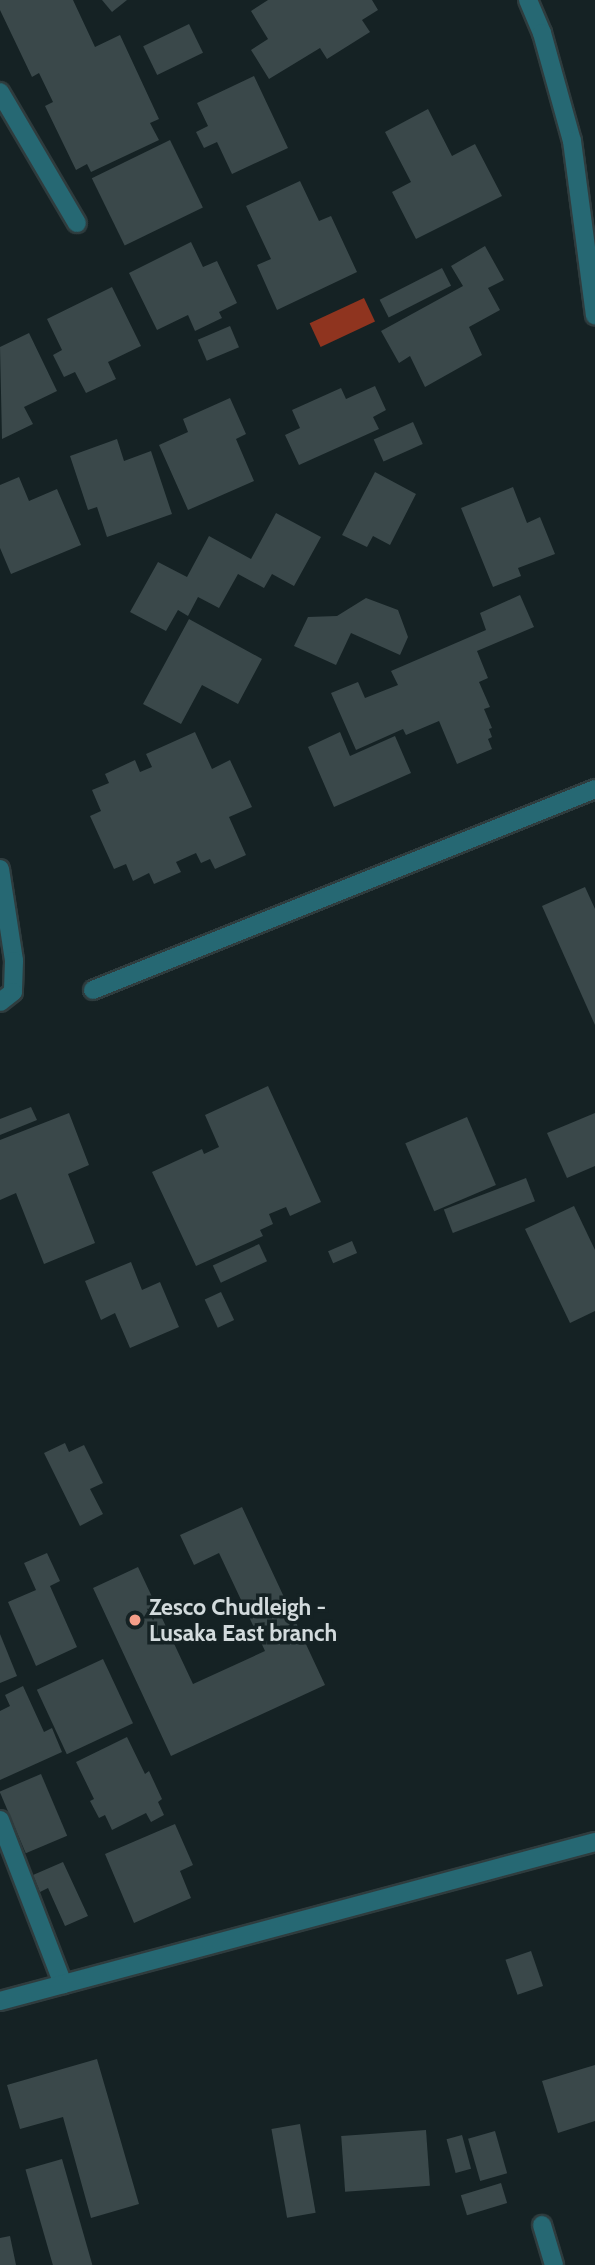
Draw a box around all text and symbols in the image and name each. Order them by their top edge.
place label: Zesco Chudleigh - Lusaka East branch [149,1593,337,1647]
marker: Zesco Chudleigh - Lusaka East branch [127,1612,143,1628]

